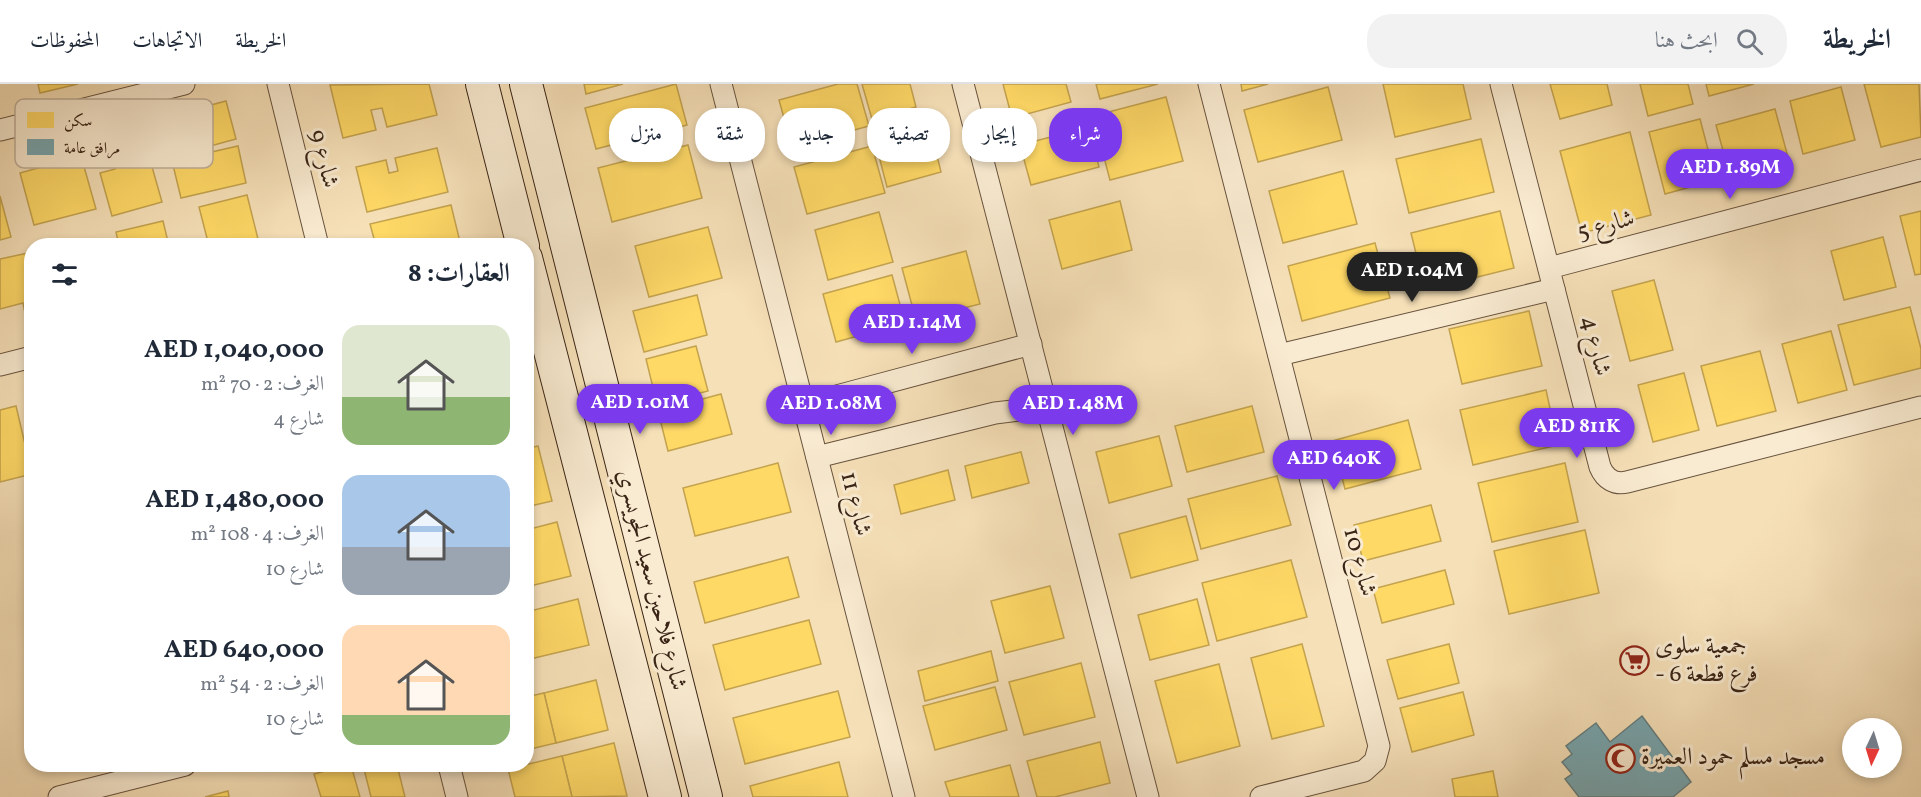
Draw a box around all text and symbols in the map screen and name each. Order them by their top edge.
search box [1367,14,1787,68]
text: الخريطة [1823,21,1891,60]
icon: search [1733,25,1766,58]
text: ابحث هنا [1655,26,1718,57]
text: المحفوظات [30,27,99,56]
text: الاتجاهات [132,27,202,56]
text: الخريطة [235,27,286,56]
legend [15,99,213,168]
chip: منزل [609,108,683,162]
chip: شقة [695,108,765,162]
chip: جديد [777,108,855,162]
chip: تصفية [867,108,950,162]
chip: إيجار [962,108,1037,162]
chip: شراء [1049,108,1122,162]
text: سكن [64,111,92,133]
street label: شارع 9 [298,126,347,192]
text: مرافق عامة [64,138,120,160]
pin: AED 1.89M [1661,149,1799,200]
text: AED 1.89M [1680,154,1780,182]
street label: شارع 5 [1574,202,1639,251]
pin: AED 1.04M [1343,252,1481,303]
text: العقارات: 8 [408,256,510,292]
text: AED 1.04M [1361,257,1463,285]
icon: filters [48,258,81,291]
pin: AED 1.14M [843,304,981,355]
text: AED 1.14M [863,309,961,337]
street label: شارع 4 [1570,312,1619,380]
text: AED 1,040,000 [144,332,324,368]
icon: home [390,349,462,421]
text: الغرف: 2 · 70 m² [201,371,324,399]
pin: AED 1.01M [571,384,709,435]
pin: AED 1.08M [762,385,900,436]
pin: AED 1.48M [1004,385,1142,436]
text: AED 1.01M [591,389,689,417]
text: AED 1.08M [780,390,882,418]
text: AED 1.48M [1022,390,1124,418]
text: شارع 4 [273,406,324,434]
pin: AED 811K [1515,408,1639,459]
text: AED 811K [1534,413,1620,441]
pin: AED 640K [1272,440,1396,491]
text: AED 640K [1287,445,1381,473]
street label: شارع فلاحبن سعيد الجويسري [606,466,695,694]
street label: شارع 11 [830,468,879,540]
text: AED 1,480,000 [145,482,324,518]
icon: home [390,499,462,571]
text: الغرف: 4 · 108 m² [191,521,324,549]
street label: شارع 10 [1333,524,1385,601]
text: شارع 10 [265,556,324,584]
place label: جمعية سلوى - فرع قطعة 6 [1655,630,1758,693]
text: AED 640,000 [164,632,324,668]
supermarket icon: جمعية سلوى - فرع قطعة 6 [1618,645,1650,677]
icon: home [390,649,462,721]
text: الغرف: 2 · 54 m² [200,671,324,699]
text: شارع 10 [265,706,324,734]
north arrow [1842,718,1902,778]
map controls [1842,718,1902,778]
place label: مسجد مسلم حمود العميرة [1641,741,1825,780]
mosque icon: مسجد مسلم حمود العميرة [1604,742,1636,774]

